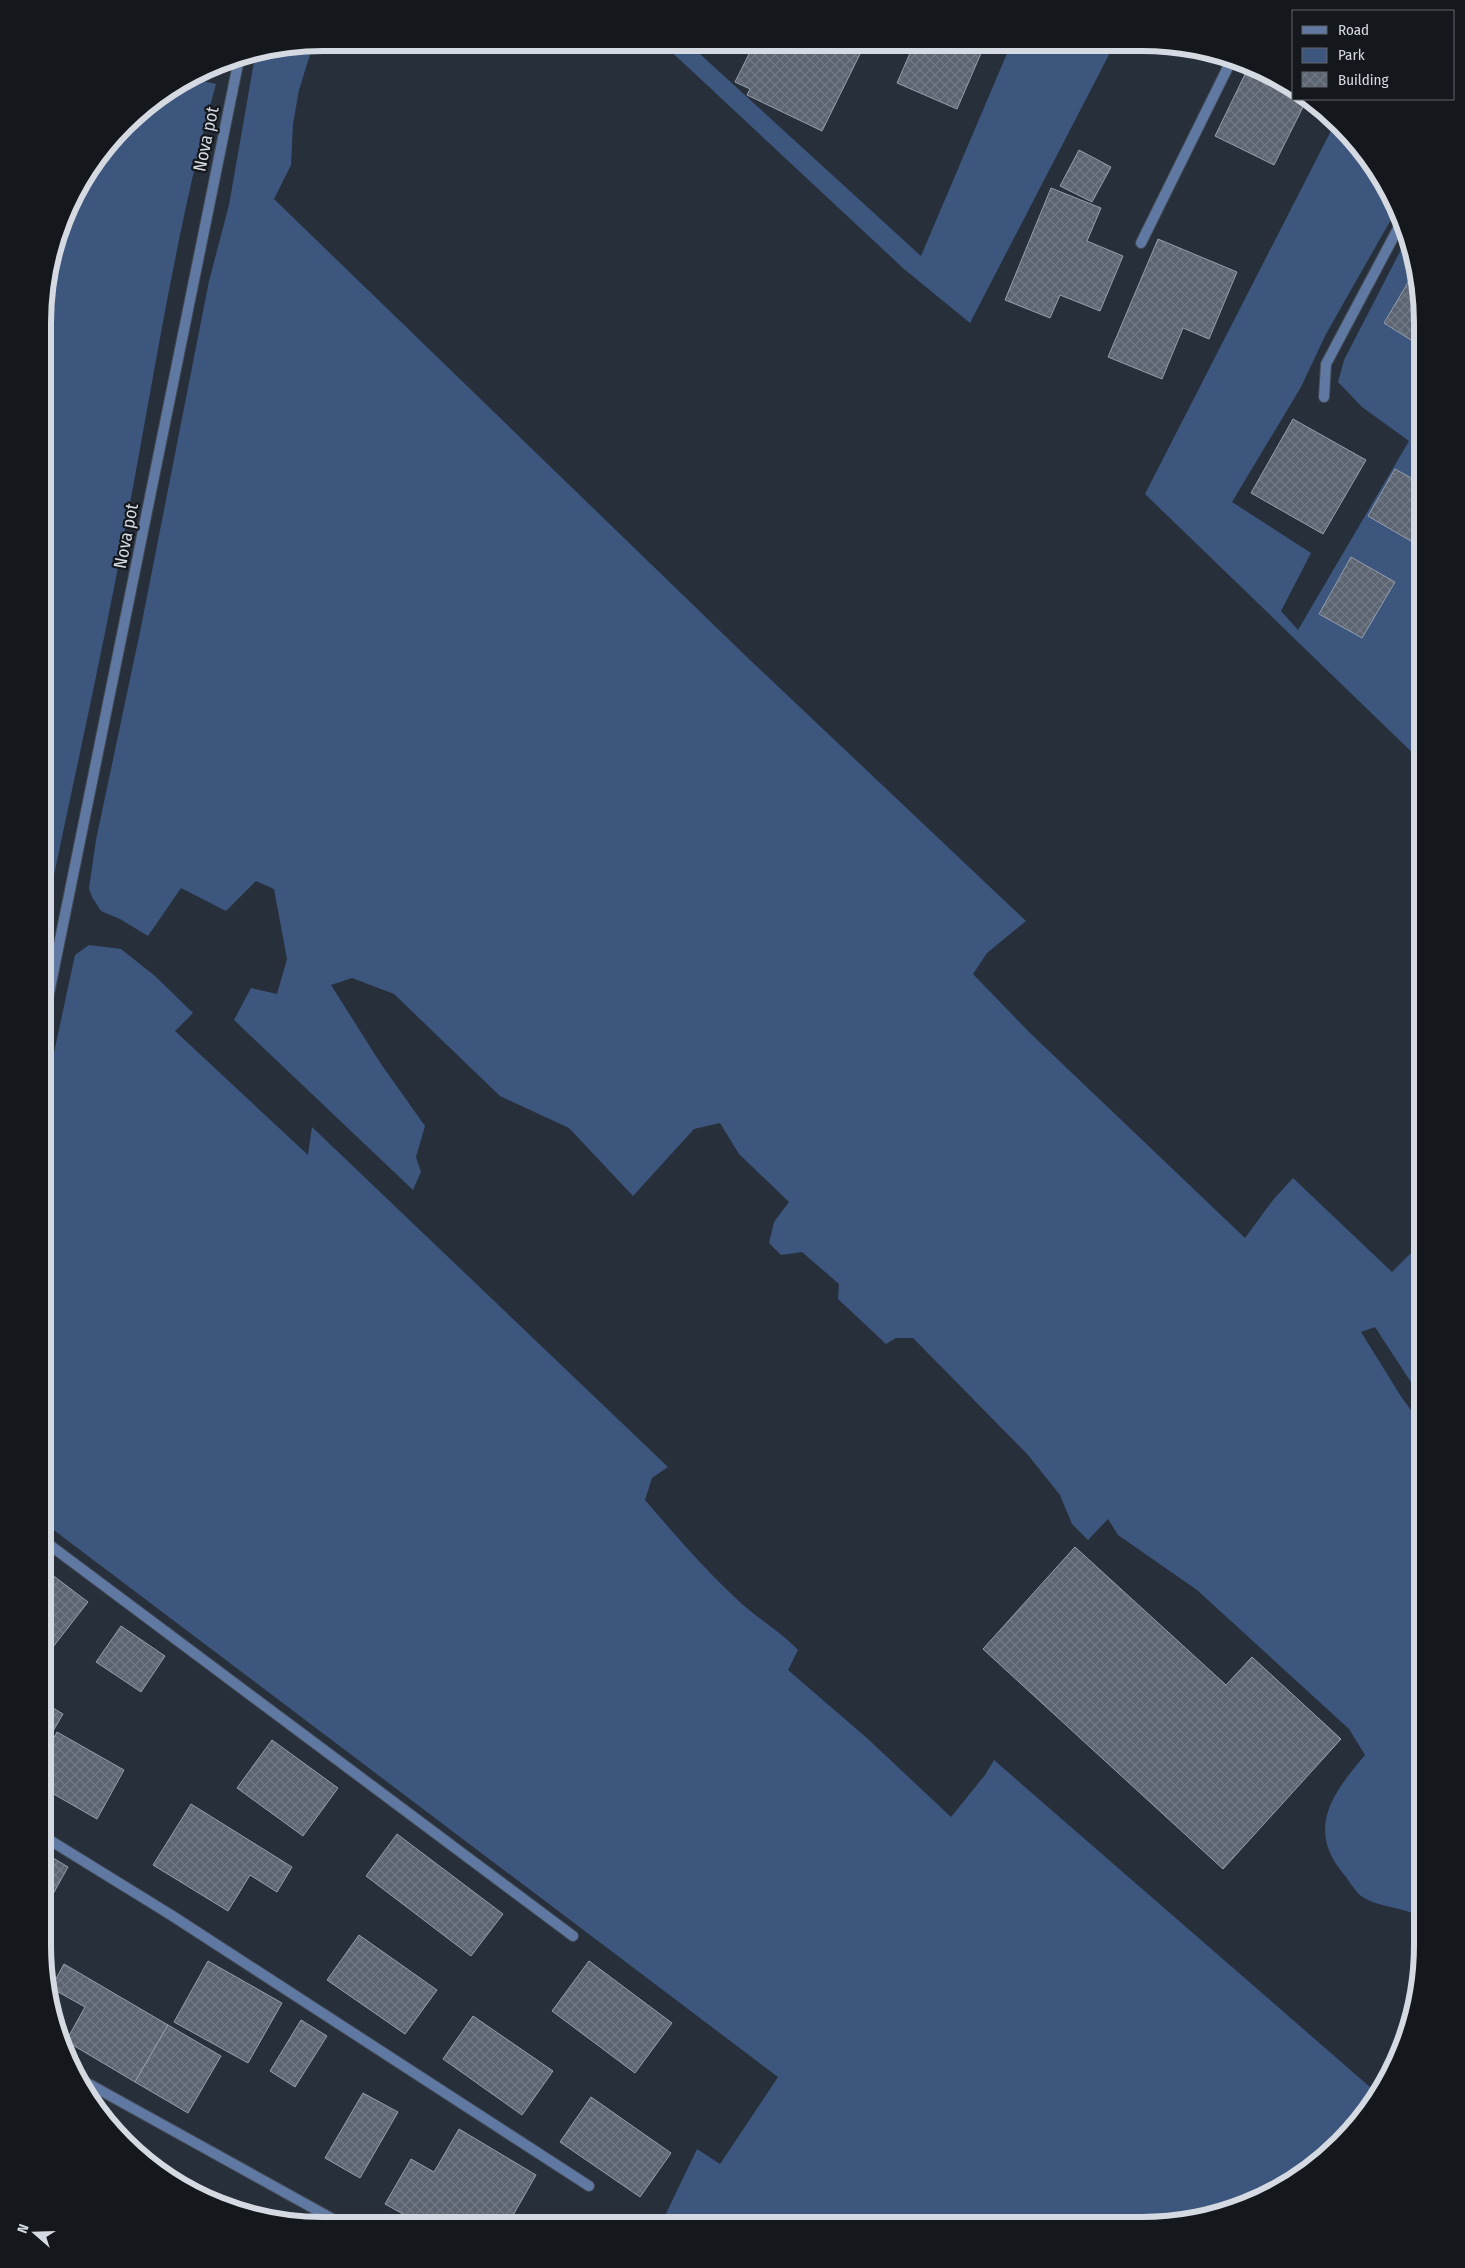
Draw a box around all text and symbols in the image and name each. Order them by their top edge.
legend [1292,10,1455,100]
text: Road [1338,21,1369,39]
text: Park [1338,46,1365,64]
text: Building [1338,71,1389,89]
street label: Nova pot [188,104,224,174]
street label: Nova pot [109,501,143,571]
north arrow [10,2208,60,2258]
text: N [14,2222,33,2236]

